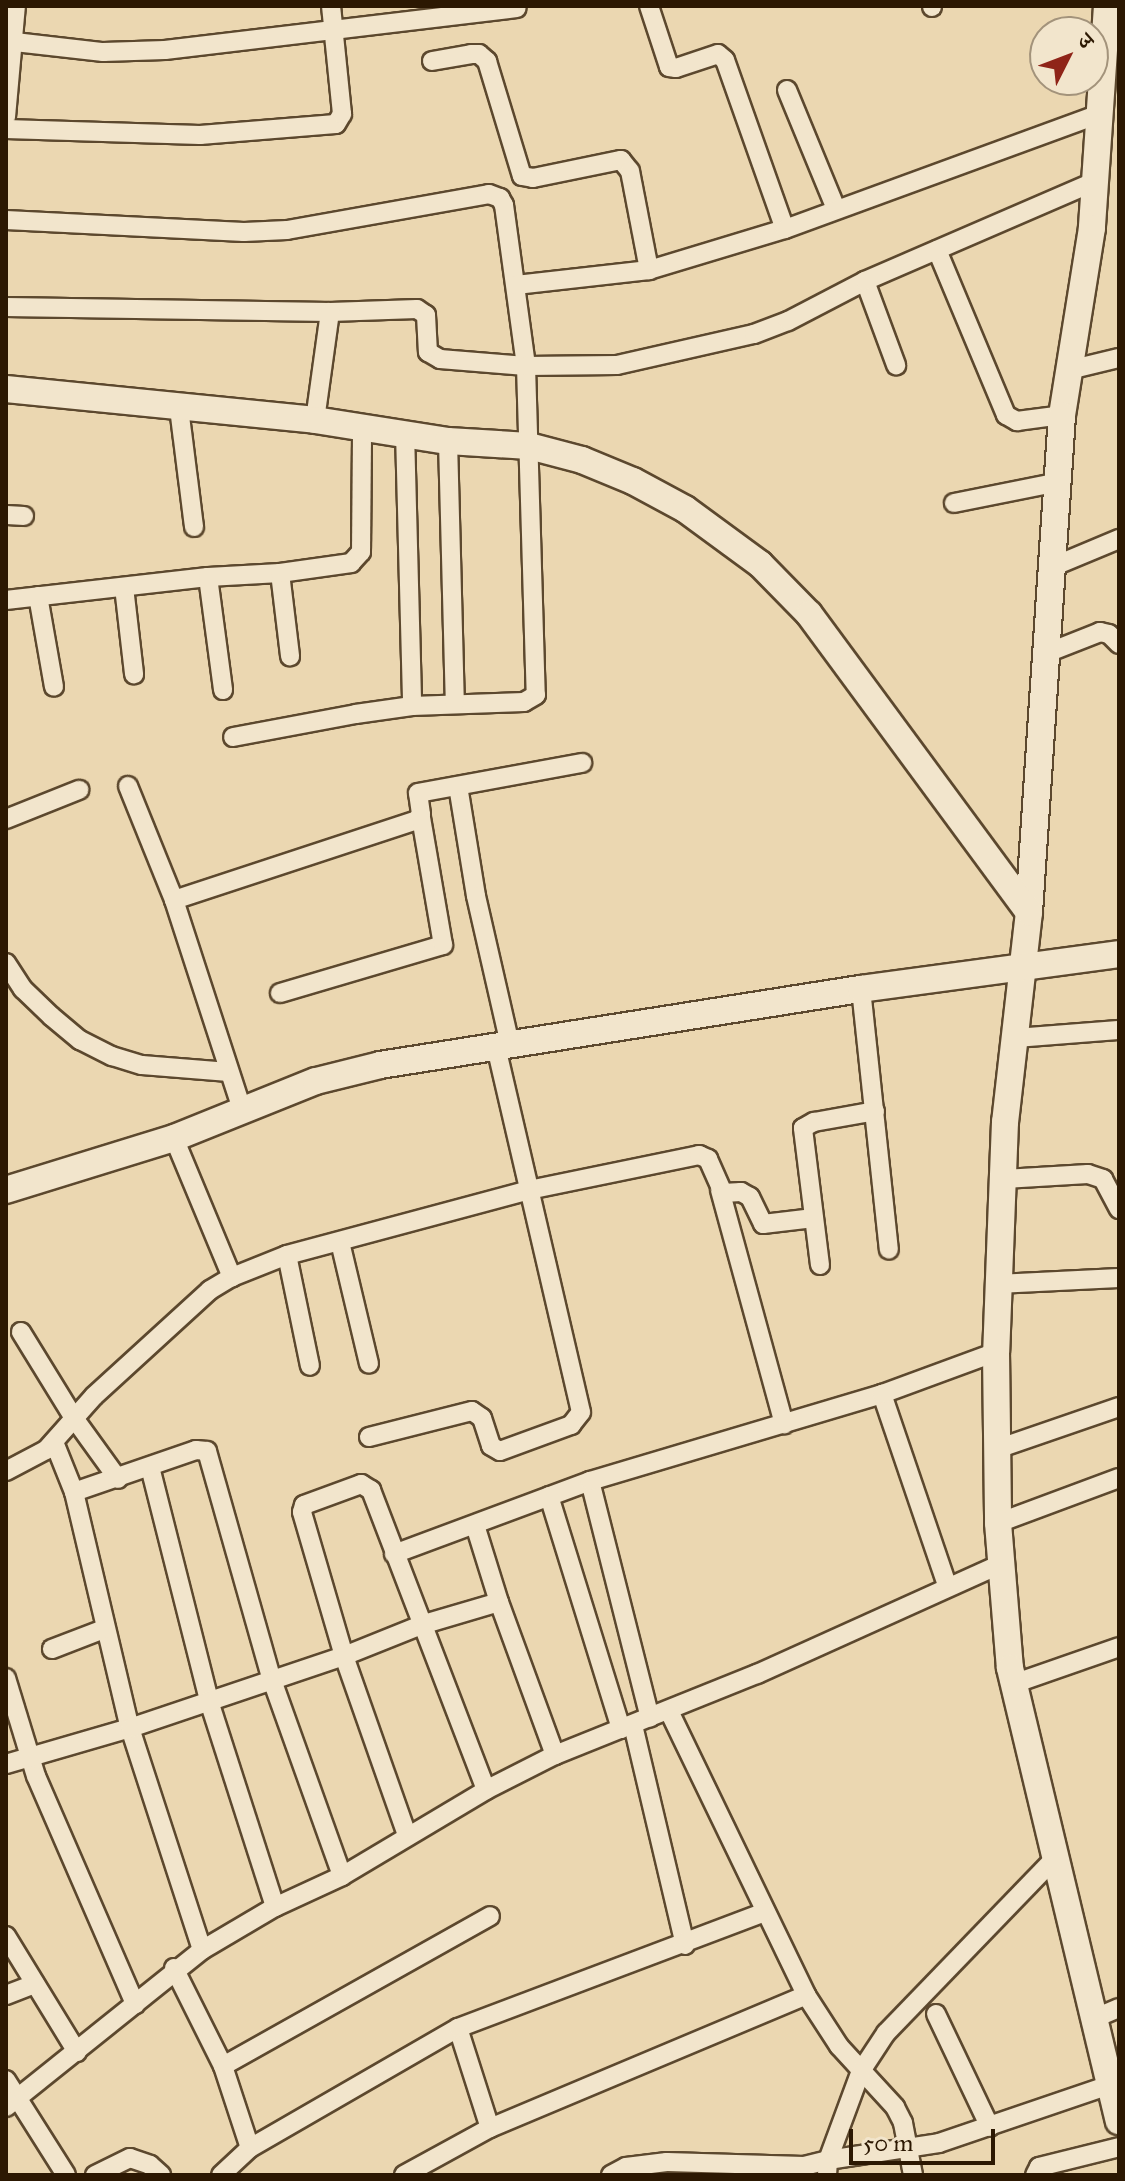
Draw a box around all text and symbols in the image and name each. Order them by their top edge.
north arrow [1029,16,1109,96]
text: उ [1072,28,1099,54]
scale bar [853,2113,999,2163]
text: 50 m [863,2128,913,2158]

